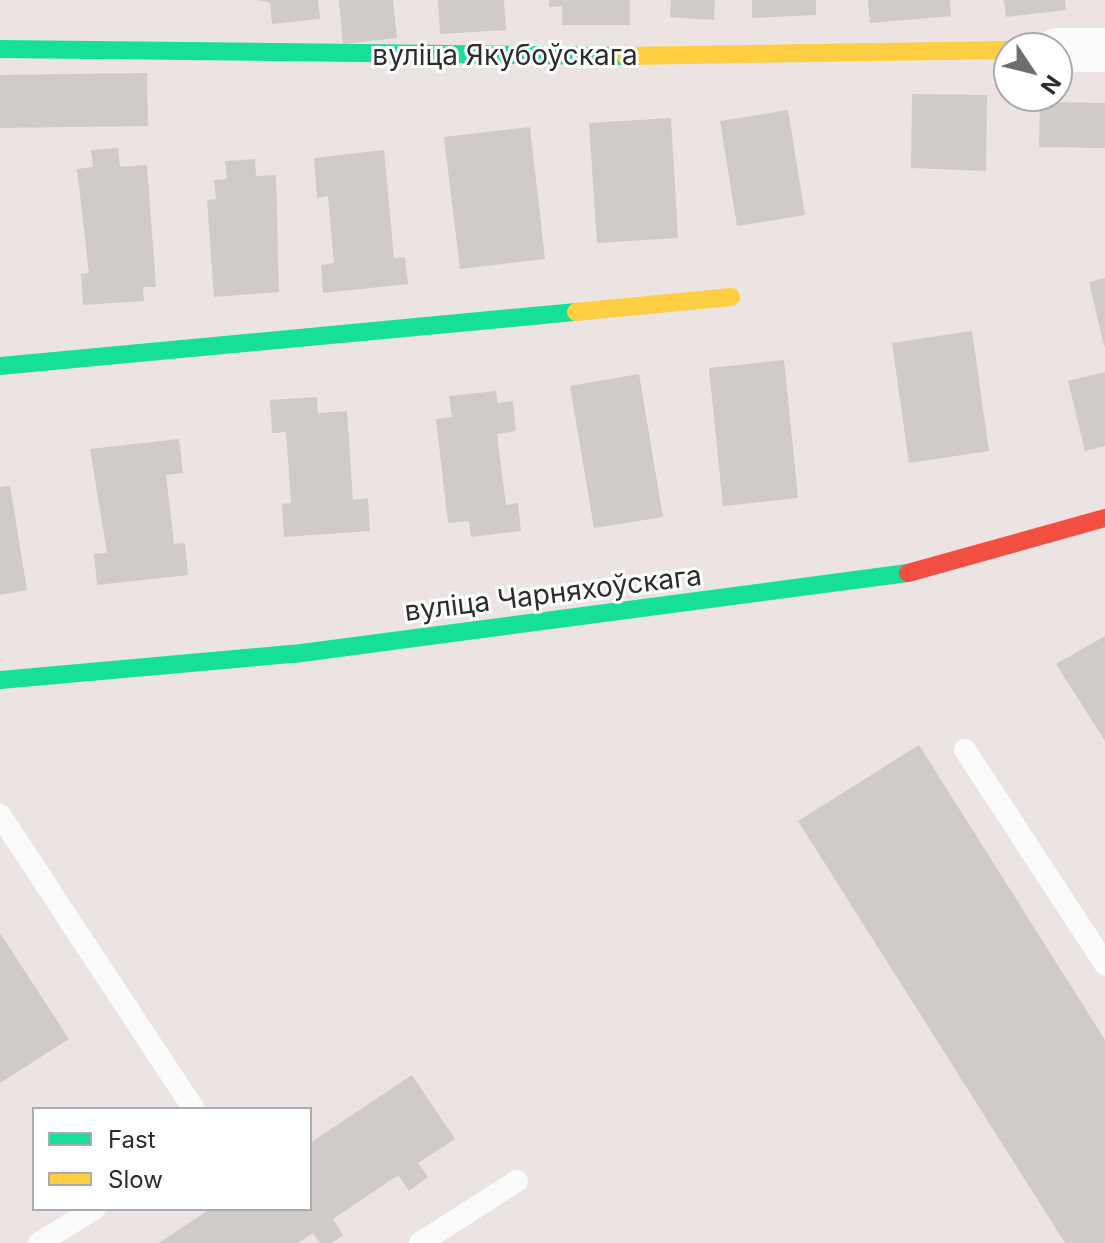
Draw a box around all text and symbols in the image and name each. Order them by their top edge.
north arrow [993,32,1073,112]
street label: вуліца Якубоўскага [372,38,638,72]
text: N [1036,70,1066,99]
street label: вуліца Чарняхоўскага [403,558,703,628]
legend [32,1107,312,1211]
text: Fast [108,1125,156,1154]
text: Slow [108,1165,163,1194]

